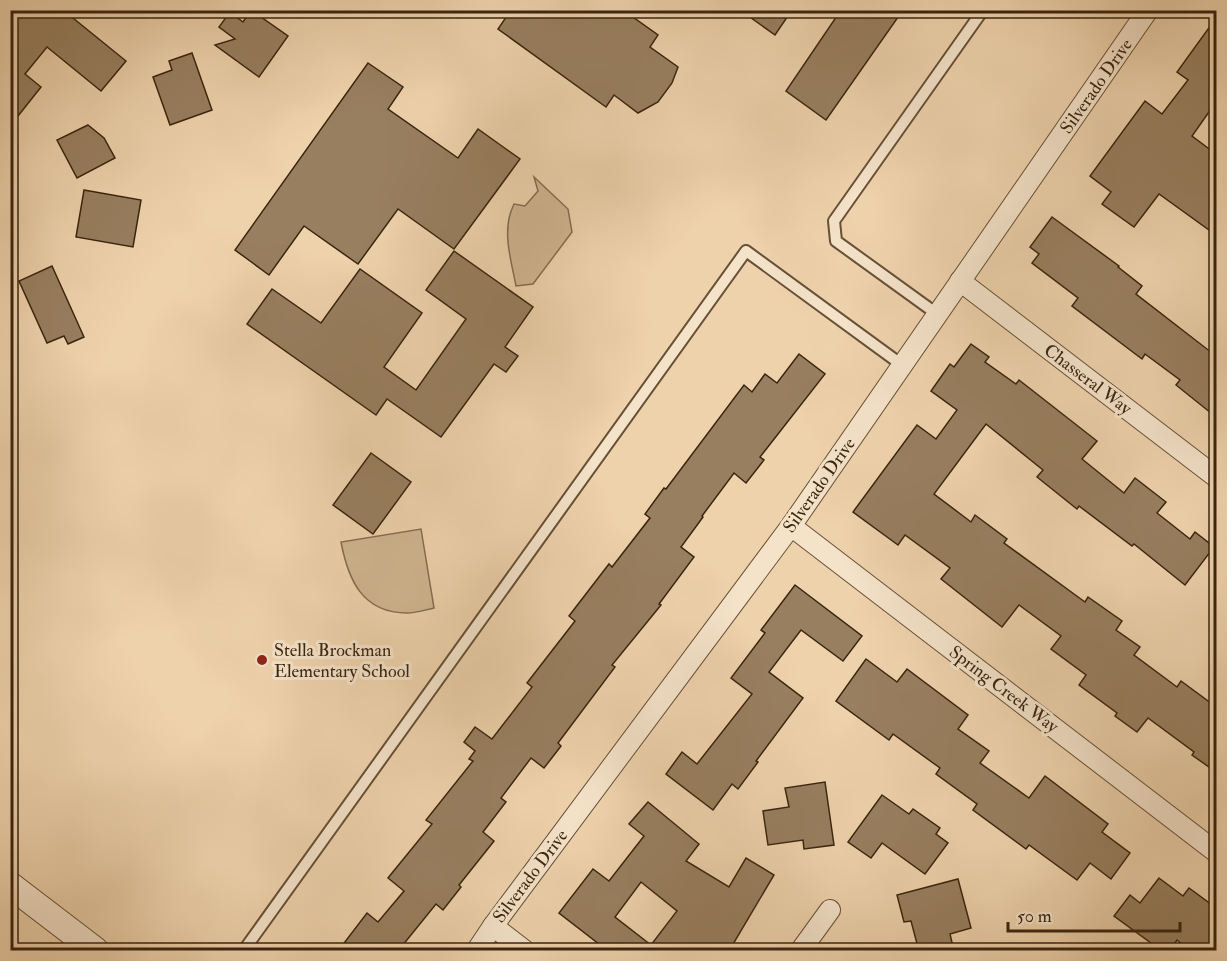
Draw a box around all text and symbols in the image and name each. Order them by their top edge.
street label: Silverado Drive [1055,34,1138,138]
street label: Chasseral Way [1039,339,1137,421]
street label: Silverado Drive [778,433,861,537]
place label: Stella Brockman Elementary School [274,639,410,683]
street label: Spring Creek Way [944,641,1064,739]
marker: Stella Brockman Elementary School [255,653,269,667]
street label: Silverado Drive [488,825,573,928]
scale bar [1008,895,1180,933]
text: 50 m [1017,905,1052,928]

